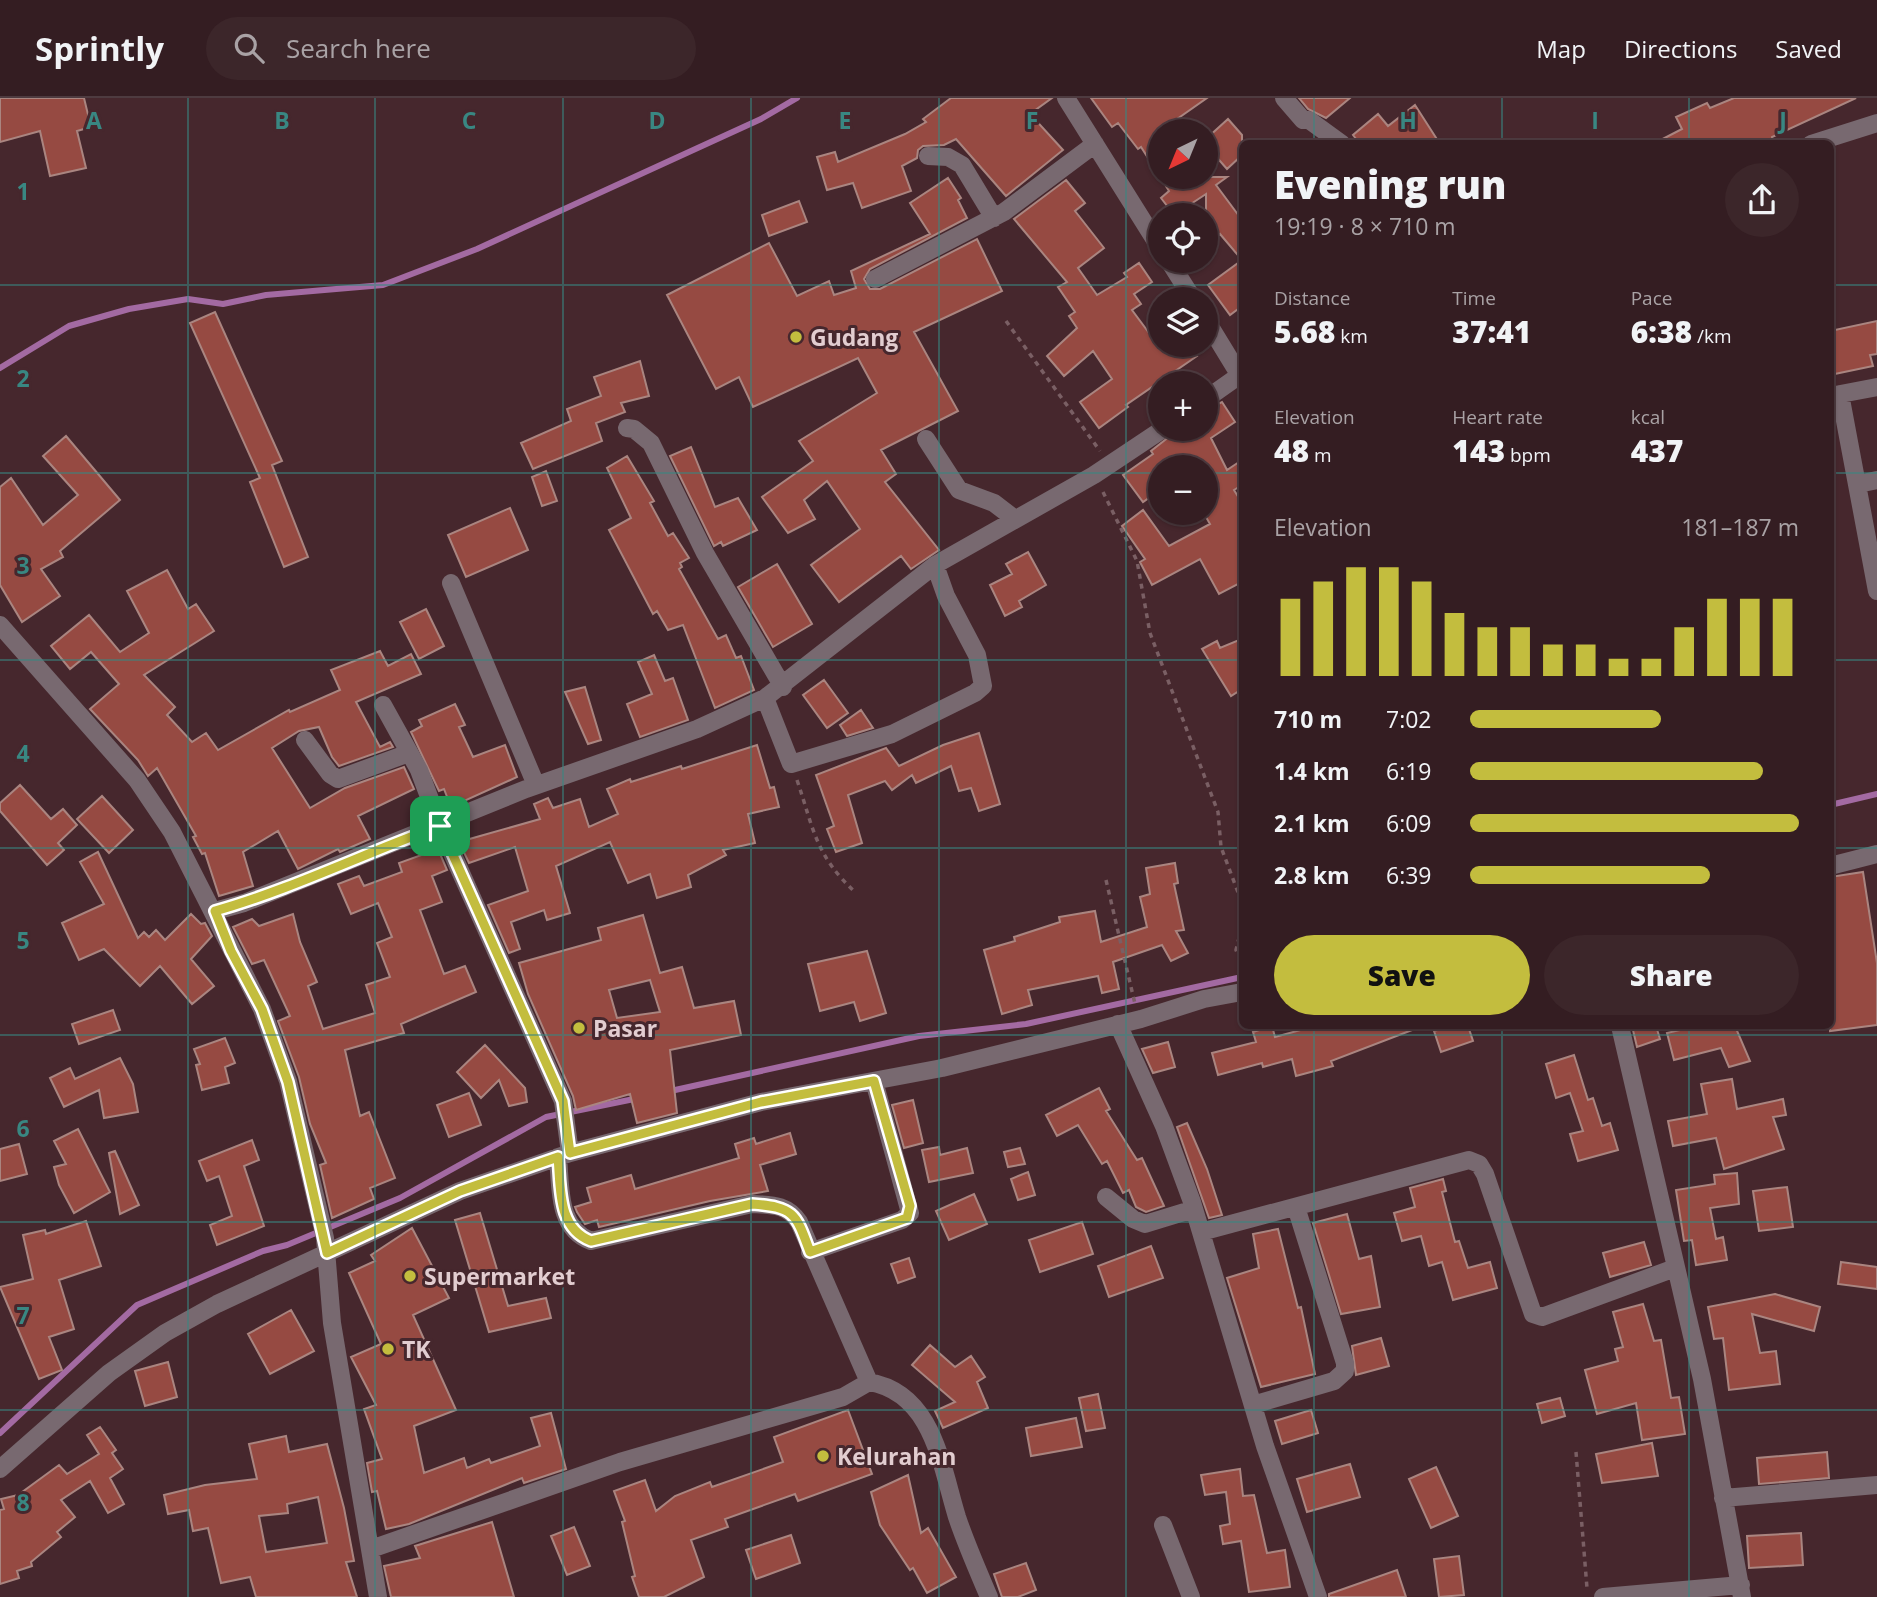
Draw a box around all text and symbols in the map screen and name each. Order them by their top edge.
search box [206,17,696,80]
text: Sprintly [35,26,164,71]
icon: search [230,29,268,67]
text: Search here [286,30,431,66]
text: Map [1536,32,1586,65]
text: Directions [1624,32,1737,65]
text: Saved [1775,32,1842,65]
text: A [86,104,102,136]
text: B [274,104,290,136]
text: C [462,104,476,136]
text: D [648,104,666,136]
text: E [839,104,851,136]
text: F [1026,104,1038,136]
text: H [1399,104,1417,136]
text: I [1591,104,1599,136]
text: J [1777,104,1787,136]
north arrow [1148,119,1218,189]
map controls [1148,119,1218,525]
text: Evening run [1274,158,1506,210]
button: share [1725,163,1799,237]
text: 1 [16,175,30,207]
button: locate [1148,203,1218,273]
text: 19:19 · 8 × 710 m [1274,210,1456,242]
text: Distance [1274,285,1350,311]
text: Time [1452,285,1496,311]
text: Pace [1631,285,1672,311]
button: layers [1148,287,1218,357]
text: 5.68 [1274,311,1335,352]
text: 37:41 [1452,311,1531,352]
text: 6:38 [1631,311,1692,352]
place label: Gudang [810,321,898,353]
text: km [1335,323,1368,349]
text: /km [1692,323,1732,349]
marker: Gudang [788,329,804,345]
text: 2 [16,362,30,394]
button: + [1148,371,1218,441]
text: Elevation [1274,404,1355,430]
text: Heart rate [1452,404,1543,430]
text: kcal [1631,404,1665,430]
text: 48 [1274,430,1309,471]
text: 143 [1452,430,1505,471]
text: 437 [1631,430,1683,471]
text: m [1309,442,1332,468]
text: bpm [1505,442,1551,468]
button: − [1148,455,1218,525]
text: Elevation [1274,511,1372,543]
text: 181–187 m [1681,511,1799,543]
text: 3 [16,549,30,581]
text: 710 m [1274,703,1342,735]
text: 7:02 [1386,703,1432,735]
text: 4 [16,737,30,769]
text: 1.4 km [1274,755,1350,787]
text: 6:19 [1386,755,1432,787]
pin [410,796,470,856]
icon: arrive [421,807,459,845]
text: 2.1 km [1274,807,1350,839]
text: 6:09 [1386,807,1432,839]
text: 2.8 km [1274,859,1350,891]
text: 6:39 [1386,859,1432,891]
text: 5 [16,924,30,956]
button: Save [1274,935,1530,1015]
button: Share [1544,935,1799,1015]
place label: Pasar [593,1012,657,1044]
marker: Pasar [571,1020,587,1036]
text: 6 [16,1112,30,1144]
place label: Supermarket [424,1260,575,1292]
marker: Supermarket [402,1268,418,1284]
text: 7 [16,1299,30,1331]
place label: TK [402,1333,431,1365]
marker: TK [380,1341,396,1357]
place label: Kelurahan [837,1440,956,1472]
marker: Kelurahan [815,1448,831,1464]
text: 8 [16,1486,30,1518]

